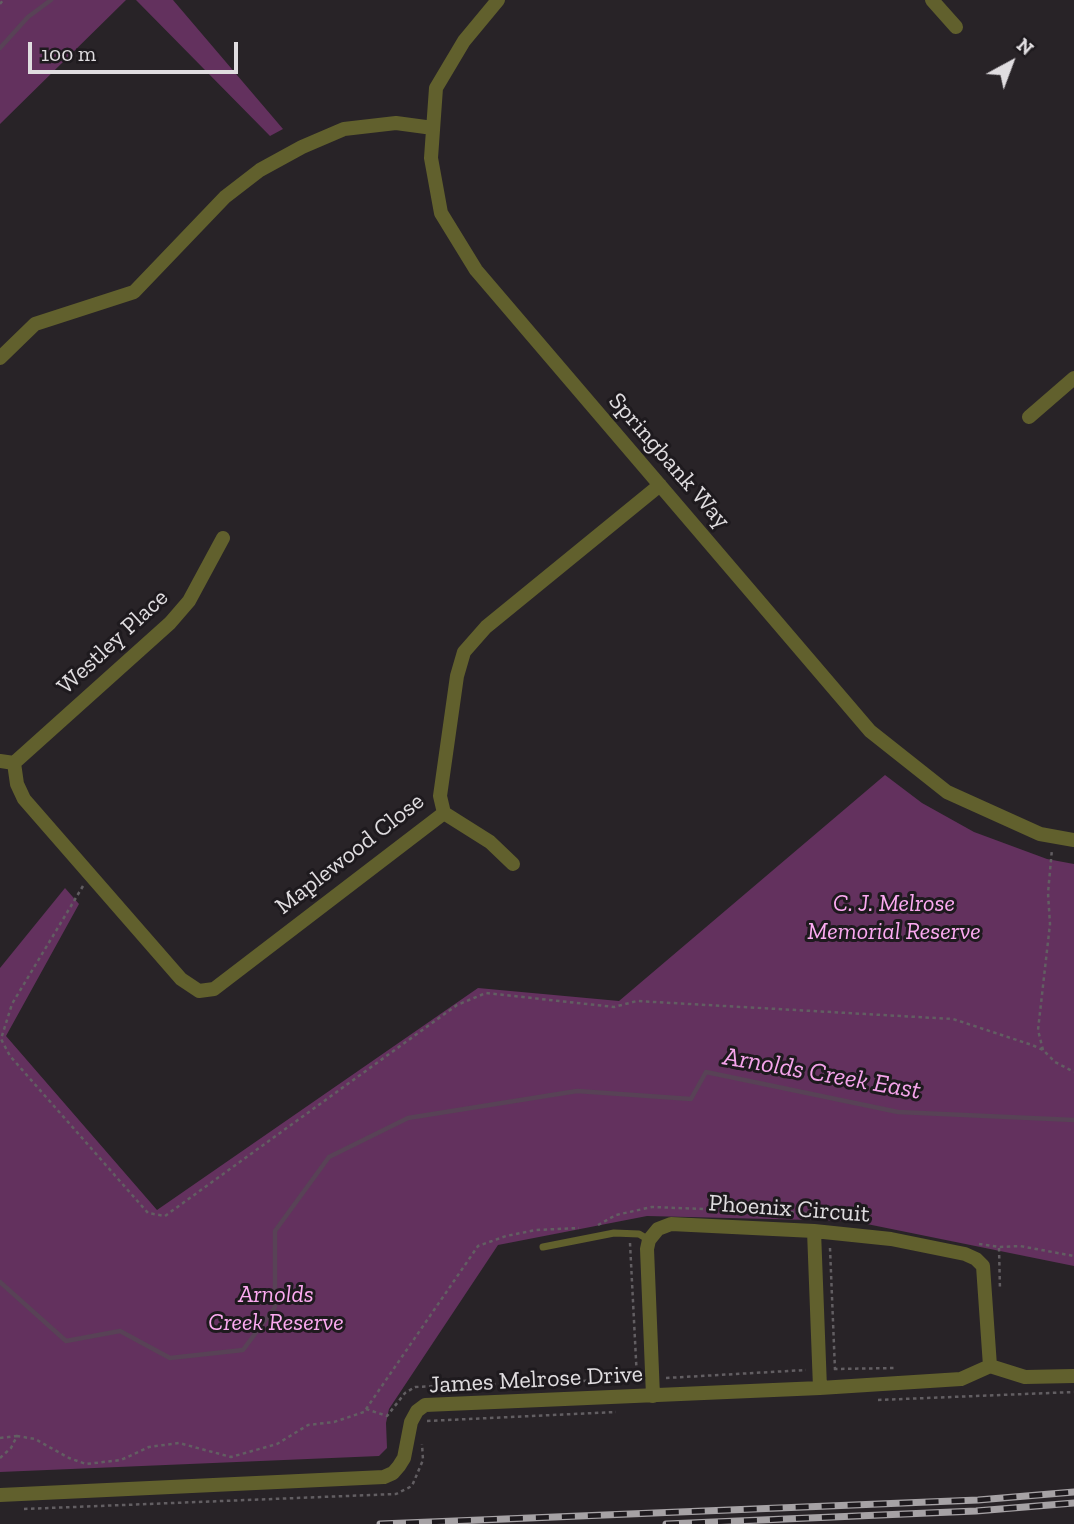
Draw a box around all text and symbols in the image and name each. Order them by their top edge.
scale bar [32,28,242,72]
north arrow [976,28,1046,98]
text: N [1012,33,1038,60]
text: 100 m [41,41,96,66]
street label: Springbank Way [602,387,736,535]
street label: Westley Place [52,583,174,701]
street label: Maplewood Close [270,787,430,921]
park label: C. J. Melrose Memorial Reserve [807,890,981,946]
water label: Arnolds Creek East [721,1041,923,1107]
street label: Phoenix Circuit [707,1189,871,1229]
park label: Arnolds Creek Reserve [208,1281,344,1337]
street label: James Melrose Drive [428,1360,644,1400]

